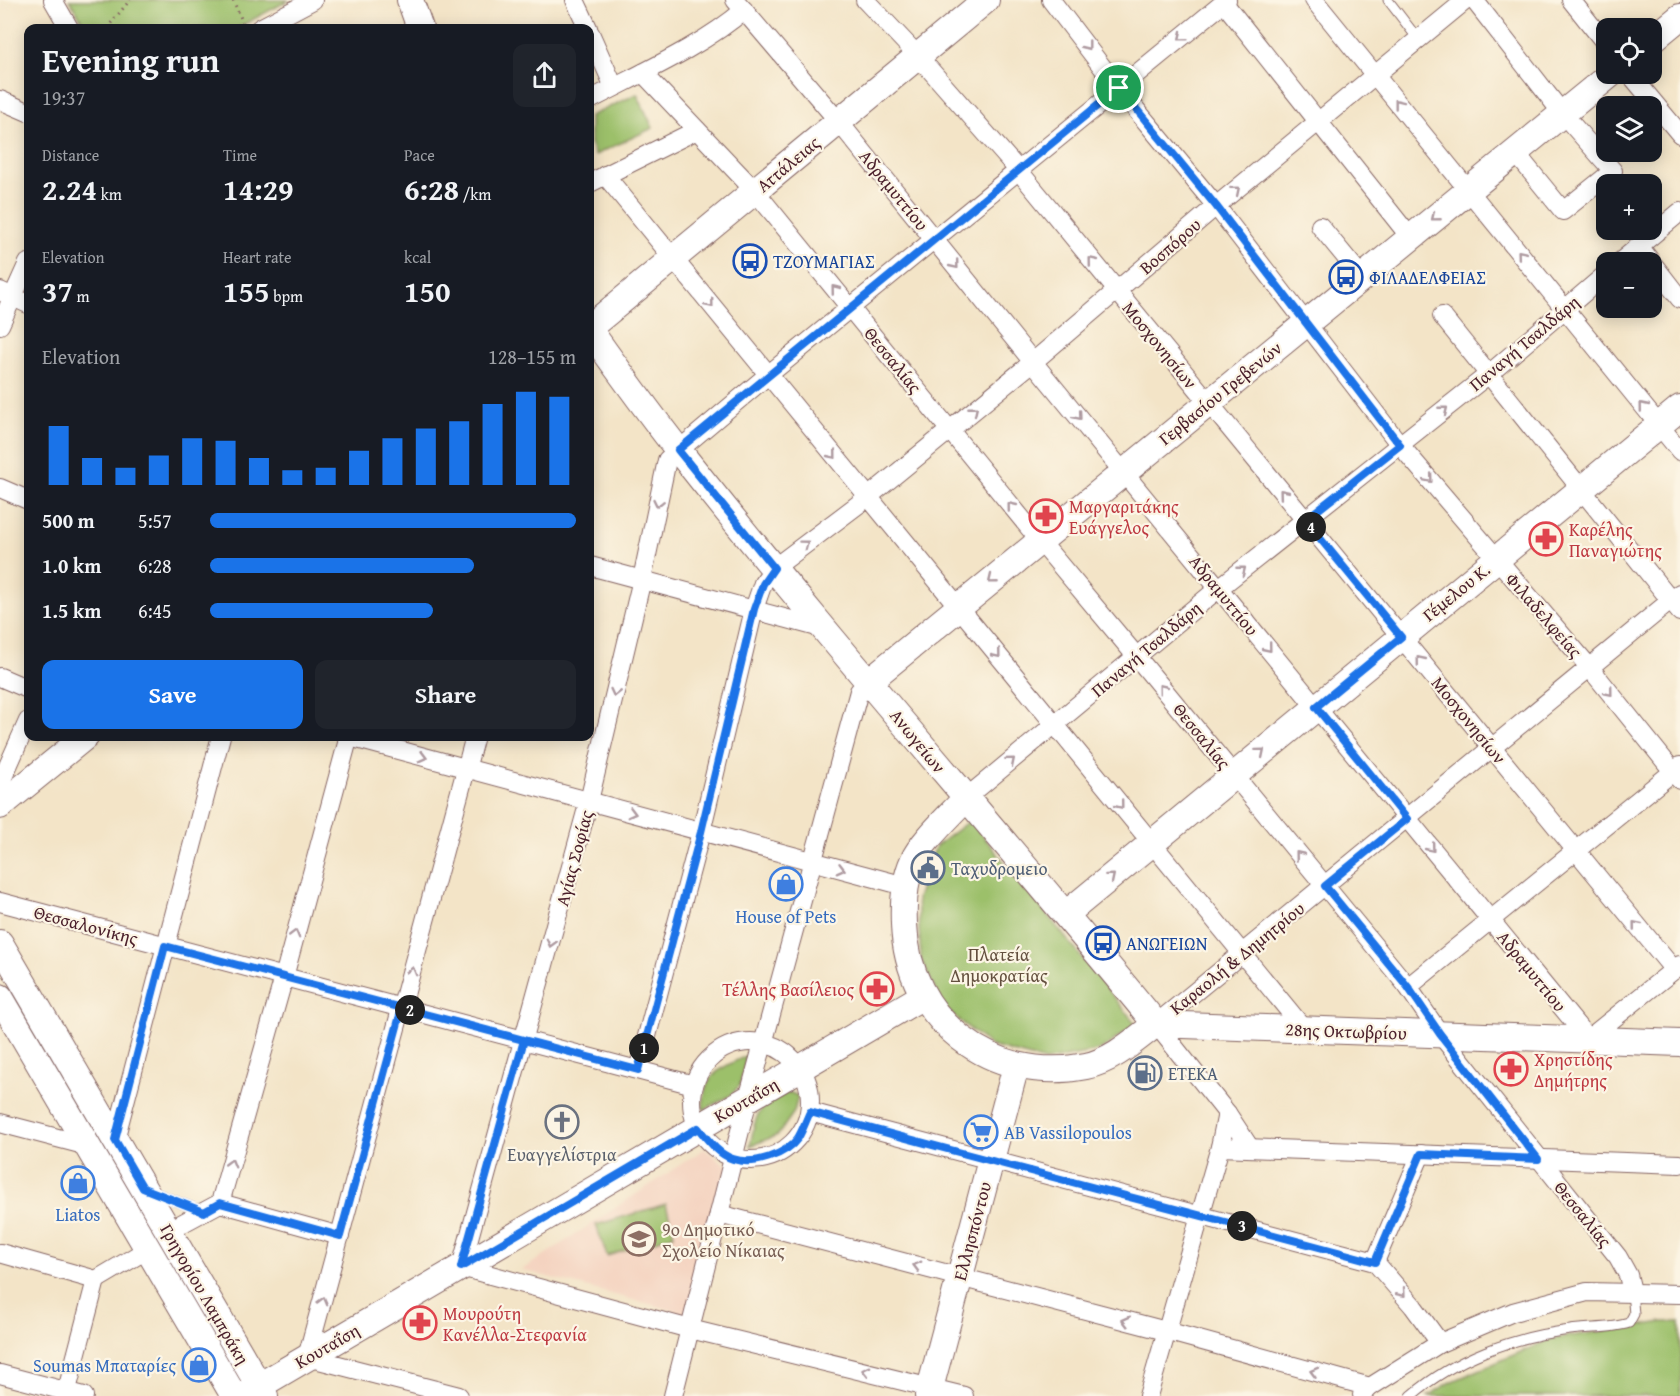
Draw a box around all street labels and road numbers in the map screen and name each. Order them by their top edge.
street label: Αττάλειας [750,129,826,199]
street label: Αδραμυττίου [853,144,935,236]
street label: Βοσπόρου [1133,211,1207,281]
street label: Παναγή Τσαλδάρη [1463,289,1585,397]
street label: Μοσχονησίων [1116,295,1204,395]
street label: Θεσσαλίας [858,321,928,399]
street label: Γερβασίου Γρεβενών [1152,335,1288,451]
street label: Αδραμυττίου [1183,549,1265,641]
street label: Γέμελου Κ. [1416,556,1496,628]
street label: Φιλαδελφείας [1499,566,1589,664]
street label: Παναγή Τσαλδάρη [1085,595,1207,703]
street label: Μοσχονησίων [1425,670,1513,770]
street label: Θεσσαλίας [1167,697,1237,775]
street label: Ανωγείων [884,703,952,779]
street label: Αγίας Σοφίας [548,807,600,909]
street label: Καραολή & Δημητρίου [1164,895,1310,1021]
street label: Θεσσαλονίκης [31,898,141,952]
street label: Αδραμυττίου [1491,925,1573,1017]
street label: 28ης Οκτωβρίου [1285,1015,1407,1047]
street label: Κουταΐση [709,1071,783,1129]
street label: Θεσσαλίας [1548,1175,1618,1253]
street label: Ελλησπόντου [946,1179,998,1283]
street label: Γρηγορίου Λαμπράκη [154,1218,256,1370]
street label: Κουταΐση [290,1317,364,1375]

